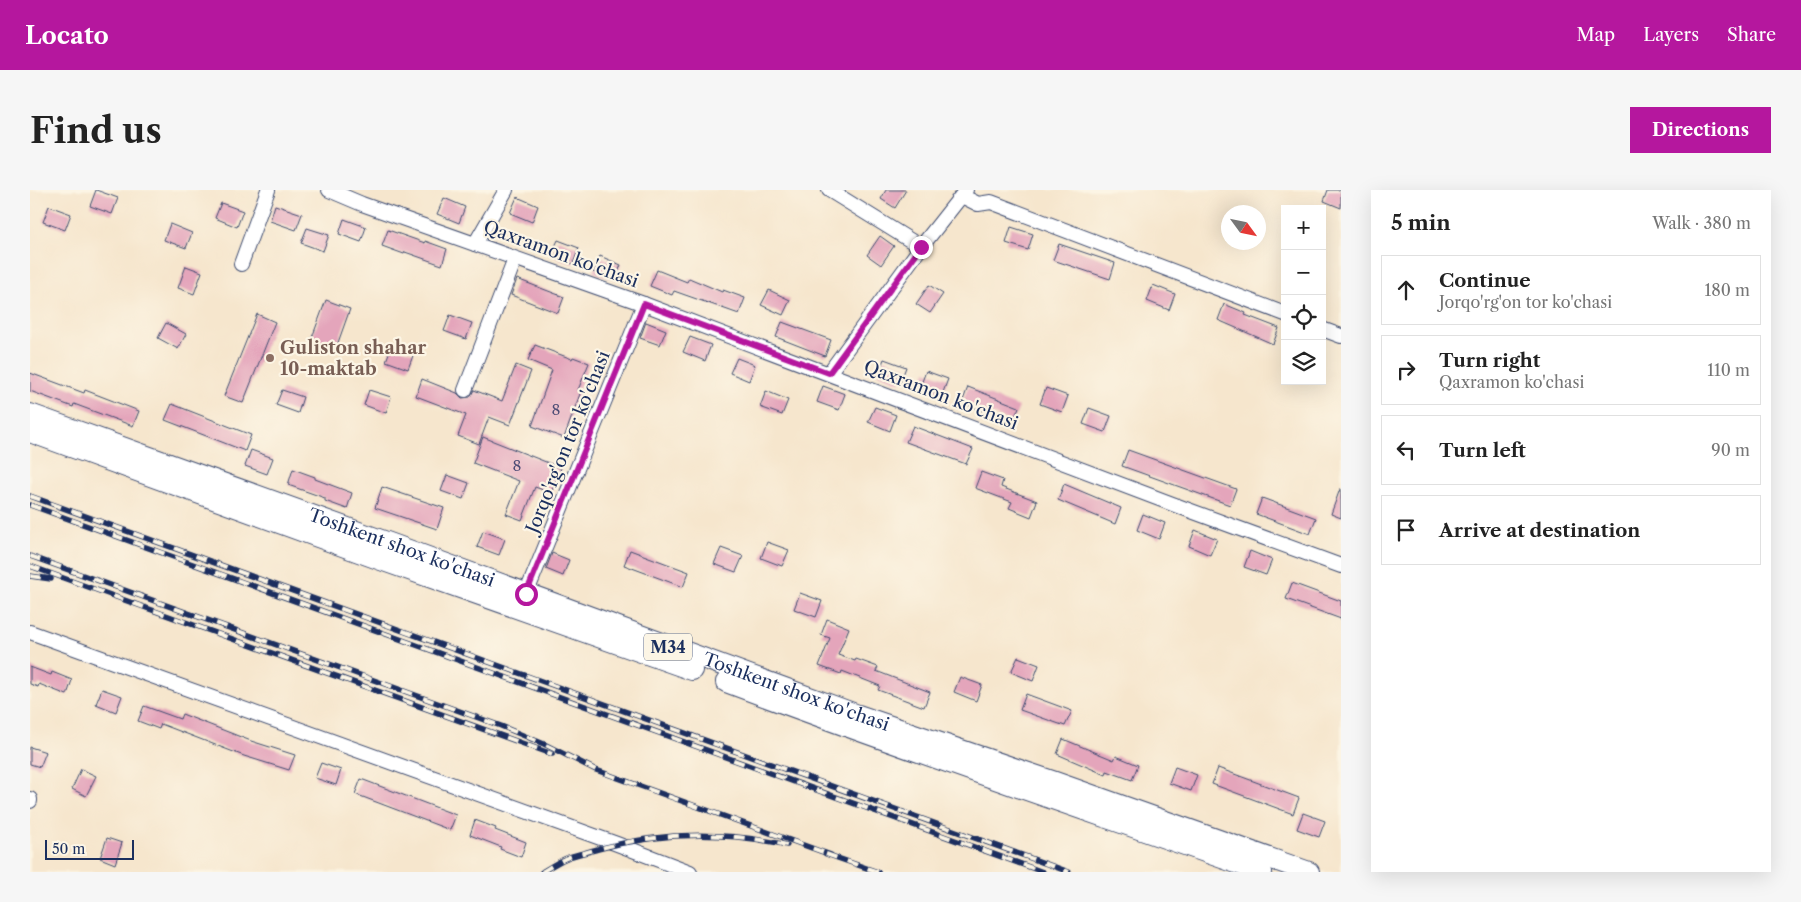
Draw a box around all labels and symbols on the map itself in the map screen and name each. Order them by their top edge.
north arrow [1221,205,1266,250]
street label: Qaxramon ko'chasi [480,216,642,292]
route end [910,236,933,259]
place label: Guliston shahar 10-maktab [280,337,427,380]
street label: Jorqo'rg'on tor ko'chasi [520,347,615,539]
marker: Guliston shahar 10-maktab [264,352,276,364]
street label: Qaxramon ko'chasi [861,355,1022,435]
house number: 8 [552,400,561,419]
house number: 8 [513,456,522,475]
street label: Toshkent shox ko'chasi [306,504,498,592]
route start [515,583,538,606]
road number: M34 [644,634,692,661]
street label: Toshkent shox ko'chasi [700,648,893,736]
scale bar [45,837,134,860]

